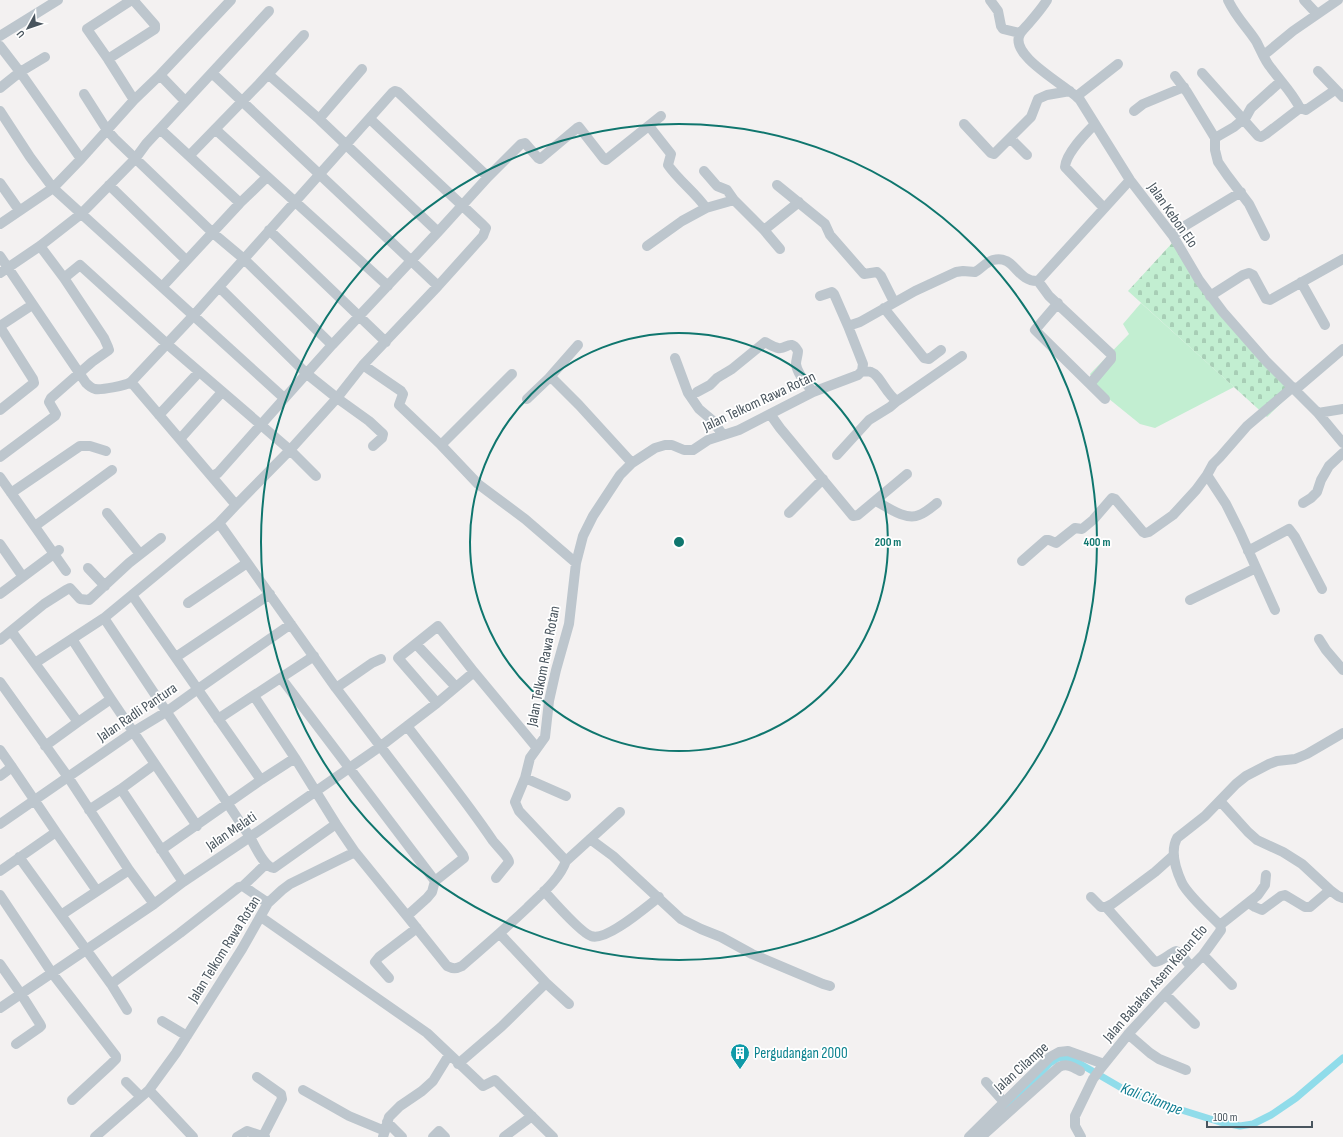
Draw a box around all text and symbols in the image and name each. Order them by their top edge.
north arrow [8,8,48,48]
text: U [14,28,28,40]
street label: Jalan Kebon Elo [1143,178,1202,252]
street label: Jalan Telkom Rawa Rotan [699,367,819,436]
centre of rings [672,535,686,549]
text: 200 m [875,535,901,550]
text: 400 m [1084,535,1110,550]
street label: Jalan Telkom Rawa Rotan [522,604,564,729]
street label: Jalan Radli Pantura [93,679,181,747]
street label: Jalan Melati [201,807,260,856]
street label: Jalan Telkom Rawa Rotan [183,892,265,1007]
street label: Jalan Babakan Asem Kebon Elo [1098,921,1212,1047]
street label: Jalan Cilampe [989,1038,1052,1097]
building icon: Pergudangan 2000 [729,1042,751,1070]
place label: Pergudangan 2000 [754,1044,848,1063]
water label: Kali Cilampe [1118,1079,1185,1120]
scale bar [1207,1103,1312,1129]
text: 100 m [1213,1110,1238,1125]

